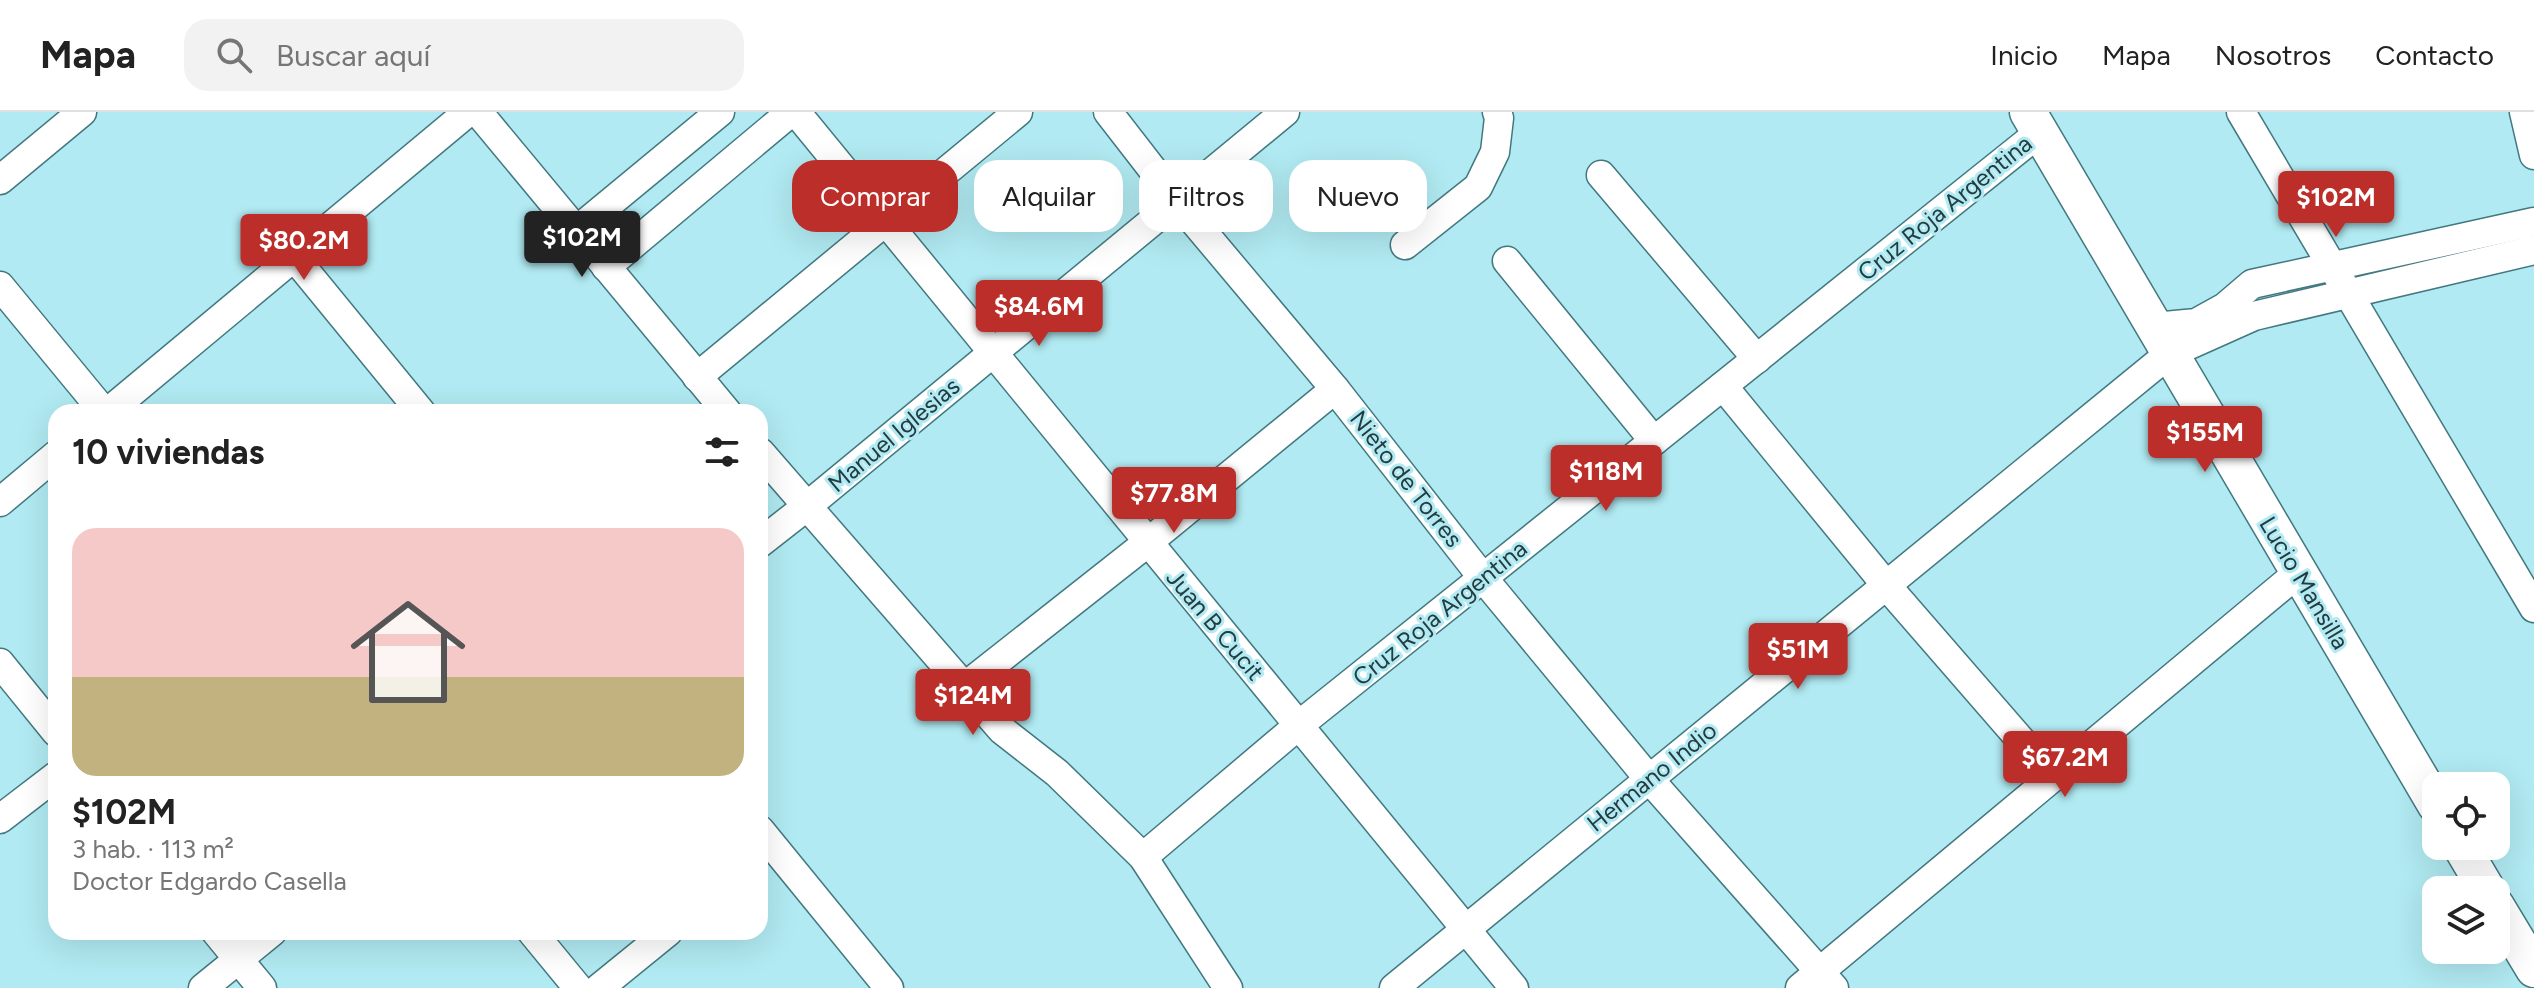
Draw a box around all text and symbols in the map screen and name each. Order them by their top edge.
search box [184,19,744,91]
text: Mapa [40,32,136,78]
icon: search [212,33,256,77]
text: Buscar aquí [276,37,430,74]
text: Inicio [1990,38,2058,72]
text: Mapa [2102,38,2171,72]
text: Nosotros [2215,38,2331,72]
text: Contacto [2375,38,2494,72]
street label: Cruz Roja Argentina [1852,129,2037,287]
chip: Comprar [792,160,958,232]
chip: Alquilar [974,160,1123,232]
chip: Filtros [1139,160,1273,232]
chip: Nuevo [1289,160,1427,232]
pin: $102M [2280,171,2392,239]
text: $102M [2296,181,2376,213]
pin: $102M [526,211,638,279]
pin: $80.2M [239,214,369,282]
text: $102M [542,221,622,253]
text: $80.2M [259,224,349,256]
pin: $84.6M [974,280,1104,348]
text: $84.6M [994,290,1084,322]
street label: Manuel Iglesias [822,371,965,498]
street label: Nieto de Torres [1344,405,1469,553]
pin: $155M [2149,406,2261,474]
text: $155M [2166,416,2244,448]
icon: filters [700,430,744,474]
text: 10 viviendas [72,432,264,473]
pin: $118M [1550,445,1662,513]
text: $118M [1569,455,1643,487]
pin: $77.8M [1109,467,1239,535]
text: $77.8M [1130,477,1218,509]
street label: Lucio Mansilla [2253,511,2355,654]
street label: Cruz Roja Argentina [1347,534,1532,692]
street label: Juan B Cucit [1160,563,1270,686]
icon: home [336,580,480,724]
pin: $51M [1751,623,1845,691]
text: $51M [1767,633,1829,665]
pin: $124M [917,669,1029,737]
text: $124M [933,679,1013,711]
street label: Hermano Indio [1581,715,1722,838]
pin: $67.2M [2000,731,2130,799]
text: $67.2M [2021,741,2109,773]
map controls [2422,772,2510,964]
button: locate [2422,772,2510,860]
text: $102M [72,792,176,833]
text: 3 hab. · 113 m² [72,833,234,865]
text: Doctor Edgardo Casella [72,865,347,897]
button: layers [2422,876,2510,964]

